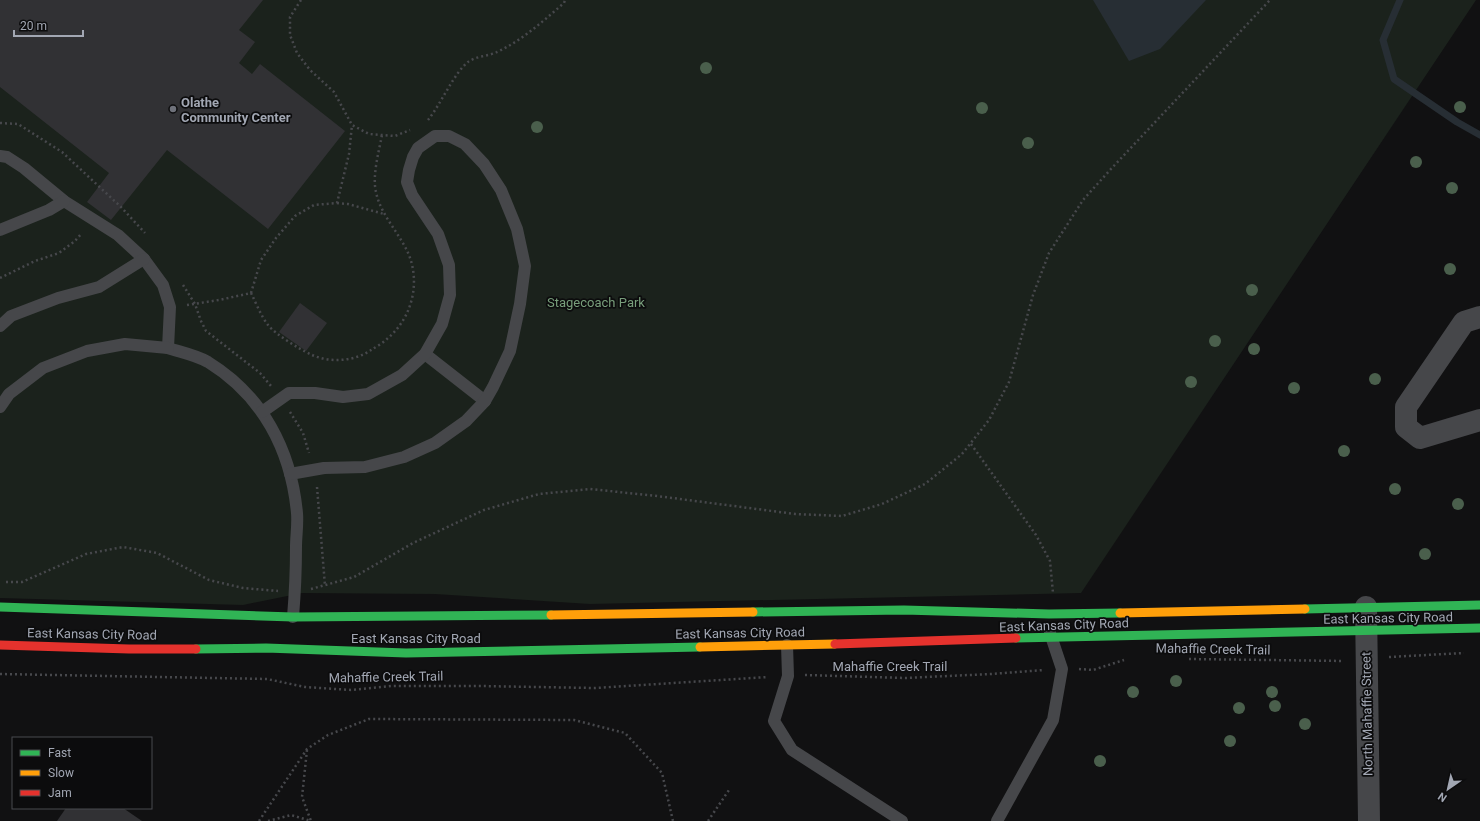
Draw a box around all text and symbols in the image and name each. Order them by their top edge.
scale bar [14,12,83,38]
text: 20 m [20,19,47,33]
place label: Olathe Community Center [181,95,291,125]
marker: Olathe Community Center [168,104,178,114]
park label: Stagecoach Park [547,295,645,310]
street label: East Kansas City Road [1323,609,1453,627]
street label: East Kansas City Road [999,615,1129,635]
street label: East Kansas City Road [675,624,805,642]
street label: East Kansas City Road [27,625,157,643]
street label: East Kansas City Road [351,631,481,646]
street label: Mahaffie Creek Trail [1155,640,1271,658]
street label: North Mahaffie Street [1358,652,1376,776]
street label: Mahaffie Creek Trail [833,659,947,674]
street label: Mahaffie Creek Trail [328,668,444,686]
legend [12,737,152,809]
text: Fast [48,746,71,760]
text: Slow [48,766,74,780]
north arrow [1428,769,1468,809]
text: Jam [48,786,72,800]
text: N [1436,789,1450,804]

